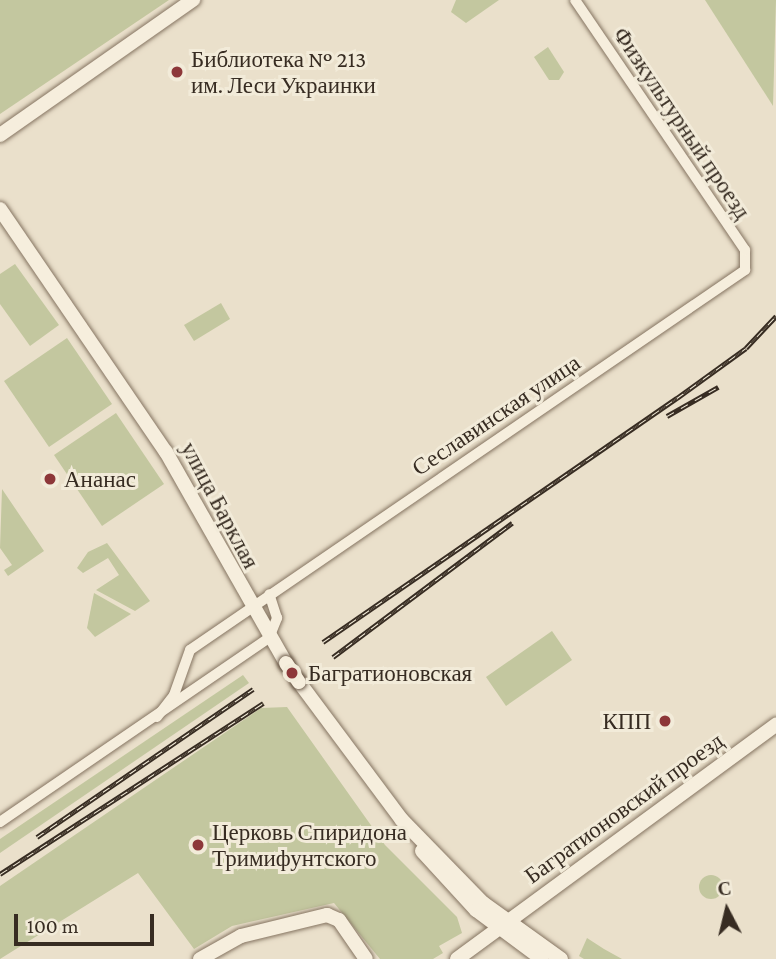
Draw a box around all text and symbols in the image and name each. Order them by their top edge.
street label: Физкультурный проезд [607,22,757,224]
place label: Библиотека № 213 им. Леси Украинки [191,45,376,99]
marker: Библиотека № 213 им. Леси Украинки [169,64,185,80]
street label: Сеславинская улица [407,349,585,481]
street label: улица Барклая [175,437,265,573]
place label: Ананас [64,465,136,493]
marker: Ананас [42,471,58,487]
place label: Багратионовская [308,659,472,687]
marker: Багратионовская [282,663,302,683]
place label: КПП [602,707,651,735]
marker: КПП [657,713,673,729]
street label: Багратионовский проезд [519,727,729,889]
place label: Церковь Спиридона Тримифунтского [212,818,407,872]
marker: Церковь Спиридона Тримифунтского [190,837,206,853]
north arrow [692,875,762,945]
text: С [716,877,732,900]
scale bar [18,900,158,944]
text: 100 m [27,914,79,938]

